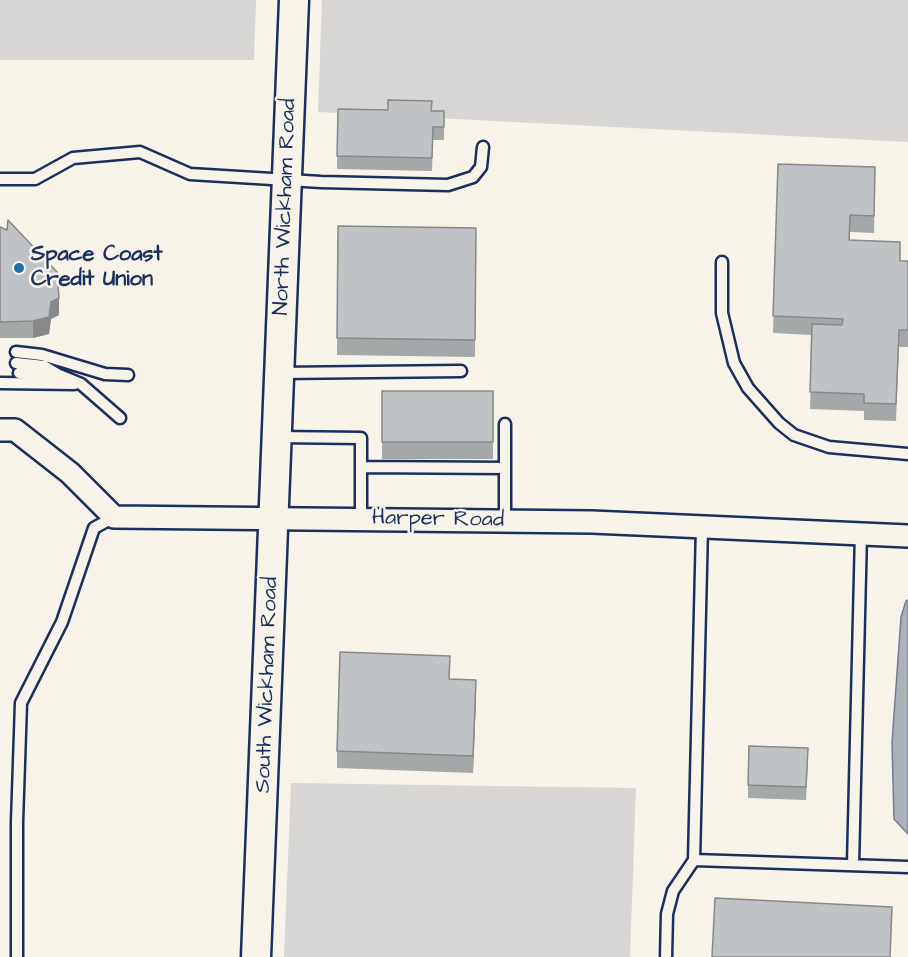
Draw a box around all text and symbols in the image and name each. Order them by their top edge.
street label: North Wickham Road [269,98,303,316]
place label: Space Coast Credit Union [31,242,162,294]
marker: Space Coast Credit Union [12,261,26,275]
street label: Harper Road [372,506,504,534]
street label: South Wickham Road [251,576,285,794]

